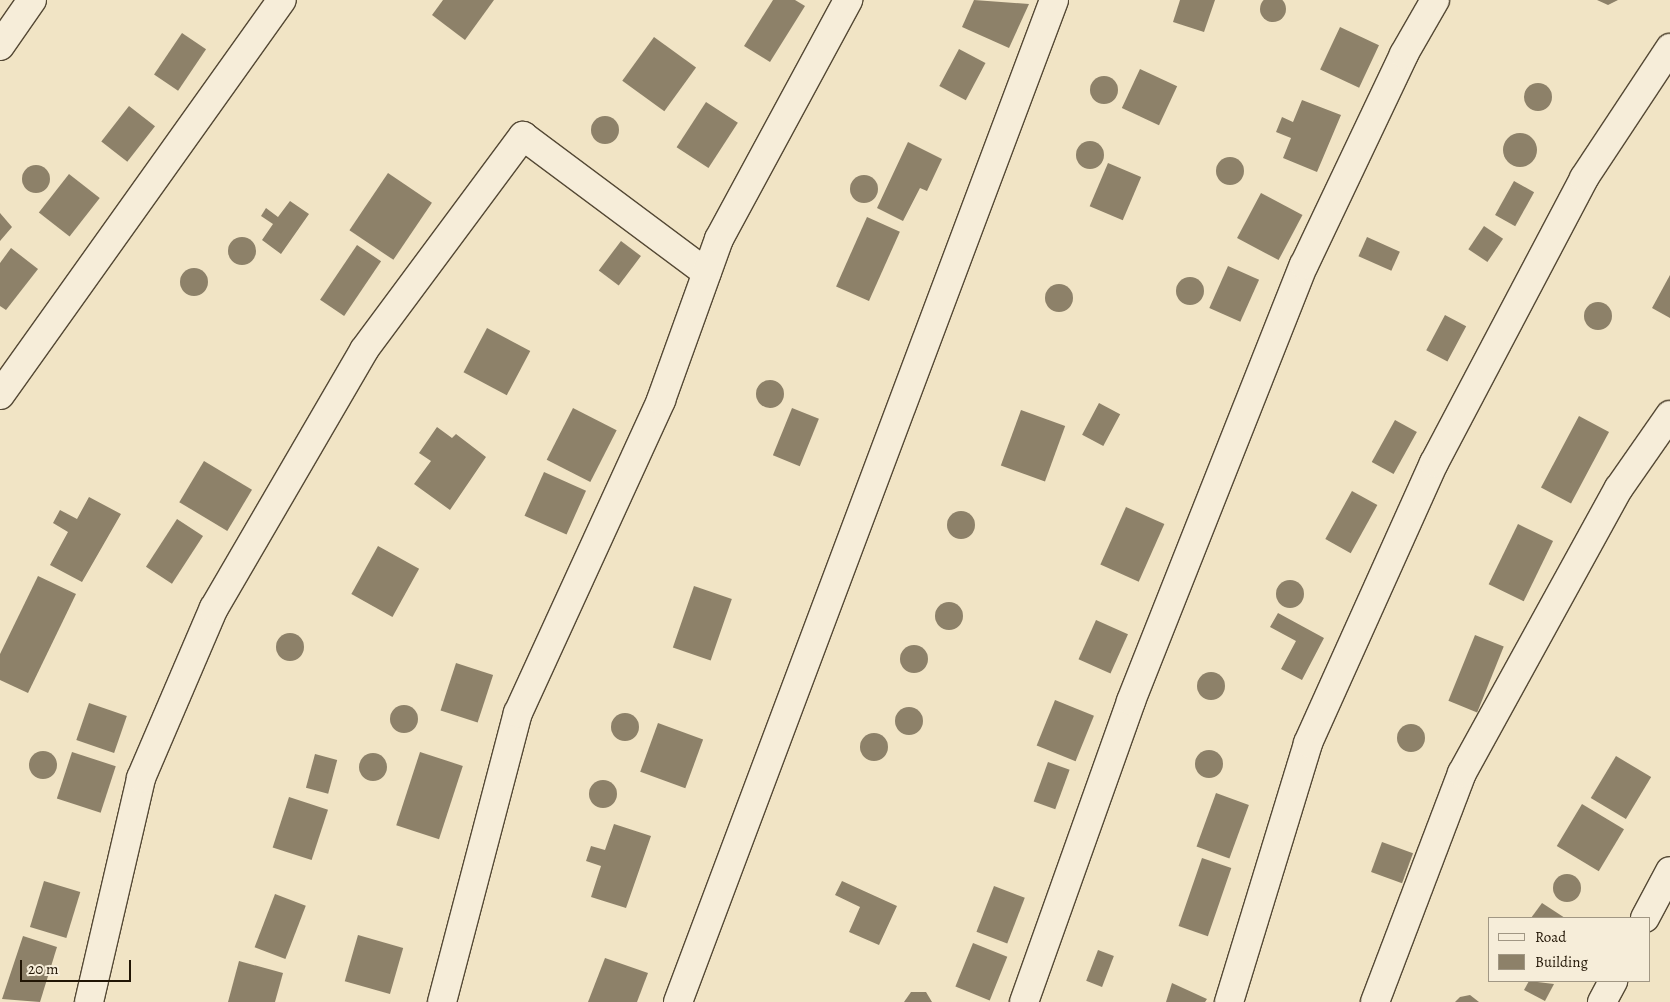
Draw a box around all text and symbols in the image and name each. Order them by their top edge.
legend [1488,917,1650,982]
text: Road [1535,927,1566,947]
scale bar [22,950,134,982]
text: Building [1535,952,1588,972]
text: 20 m [28,959,59,979]

